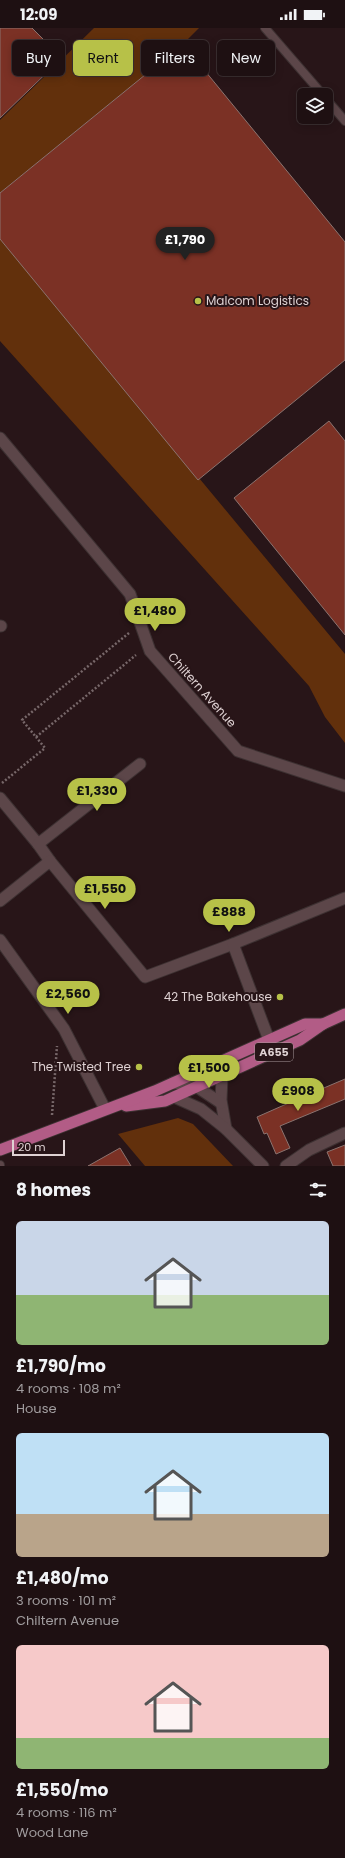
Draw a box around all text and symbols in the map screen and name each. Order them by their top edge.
text: 12:09 [20,4,57,25]
chip: Buy [12,40,65,76]
chip: Rent [73,40,133,76]
chip: Filters [141,40,209,76]
chip: New [217,40,275,76]
map controls [297,88,333,124]
button: layers [297,88,333,124]
pin: £1,790 [152,227,218,261]
text: £1,790 [165,230,205,249]
place label: Malcom Logistics [206,292,309,309]
marker: Malcom Logistics [193,296,203,306]
pin: £1,480 [122,598,188,632]
text: £1,480 [134,601,176,620]
street label: Chiltern Avenue [164,649,240,731]
pin: £1,330 [64,778,130,812]
text: £1,330 [76,781,118,800]
pin: £1,550 [72,876,138,910]
text: £1,550 [84,879,126,898]
pin: £888 [205,899,253,933]
text: £888 [212,902,246,921]
pin: £2,560 [35,981,101,1015]
text: £2,560 [46,984,90,1003]
place label: 42 The Bakehouse [164,988,272,1005]
marker: 42 The Bakehouse [275,992,285,1002]
road number: A655 [255,1043,293,1061]
pin: £1,500 [176,1055,242,1089]
place label: The Twisted Tree [32,1058,131,1075]
text: £1,500 [188,1058,230,1077]
marker: The Twisted Tree [134,1062,144,1072]
pin: £908 [274,1078,322,1112]
text: £908 [281,1081,315,1100]
scale bar [12,1138,65,1157]
text: 20 m [18,1139,46,1155]
text: 8 homes [16,1178,91,1202]
icon: filters [307,1179,329,1201]
icon: home [137,1247,209,1319]
text: £1,790/mo [16,1354,106,1378]
text: 4 rooms · 108 m² [16,1379,121,1398]
text: House [16,1399,56,1418]
icon: home [137,1459,209,1531]
text: £1,480/mo [16,1566,109,1590]
text: 3 rooms · 101 m² [16,1591,116,1610]
text: Chiltern Avenue [16,1611,119,1630]
icon: home [137,1671,209,1743]
text: £1,550/mo [16,1778,108,1802]
text: 4 rooms · 116 m² [16,1803,117,1822]
text: Wood Lane [16,1823,88,1842]

